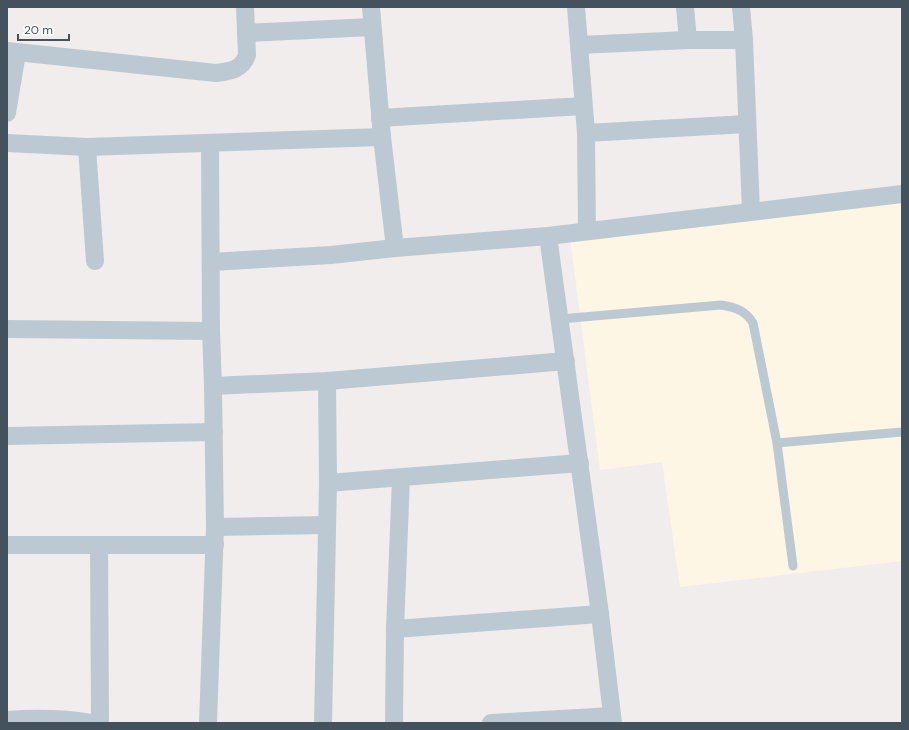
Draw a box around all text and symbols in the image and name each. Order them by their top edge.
scale bar [18,16,69,42]
text: 20 m [24,22,53,38]

